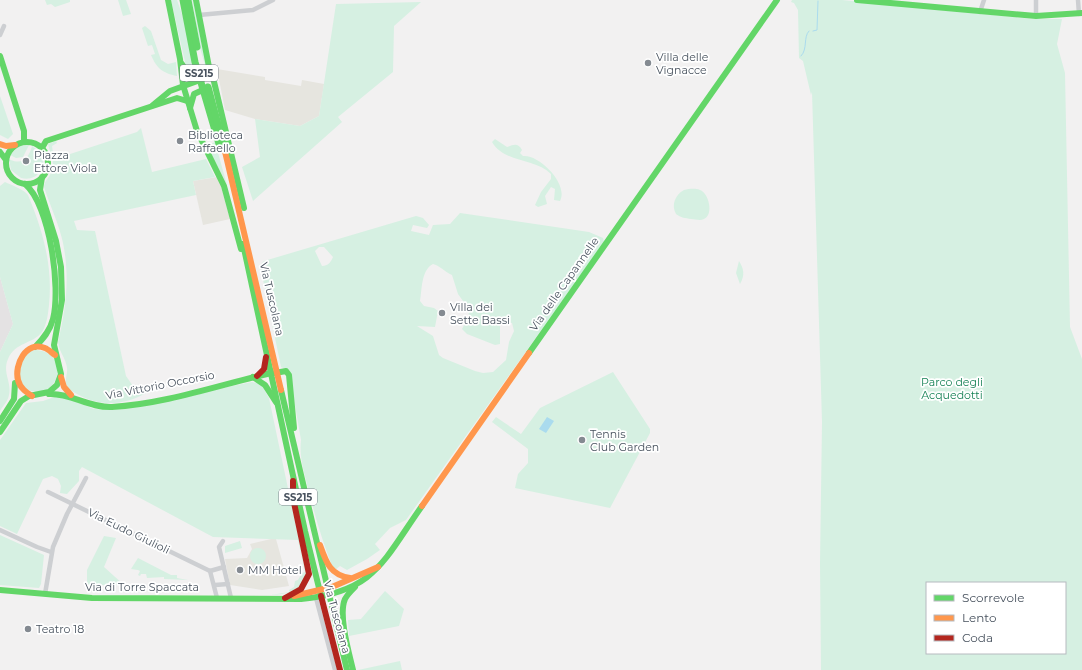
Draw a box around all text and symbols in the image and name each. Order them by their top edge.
place label: Villa delle Vignacce [656,50,709,77]
marker: Villa delle Vignacce [643,58,653,68]
road number: SS215 [180,65,218,81]
place label: Biblioteca Raffaello [188,128,243,155]
marker: Biblioteca Raffaello [175,136,185,146]
place label: Piazza Ettore Viola [34,148,97,175]
marker: Piazza Ettore Viola [21,156,31,166]
street label: Via delle Capannelle [526,234,602,334]
street label: Via Tuscolana [257,261,287,337]
place label: Villa dei Sette Bassi [450,300,510,327]
marker: Villa dei Sette Bassi [437,308,447,318]
street label: Via Vittorio Occorsio [104,368,216,402]
park label: Parco degli Acquedotti [921,375,983,402]
place label: Tennis Club Garden [590,427,659,454]
marker: Tennis Club Garden [577,435,587,445]
road number: SS215 [279,489,317,505]
street label: Via Eudo Giulioli [86,505,172,557]
place label: MM Hotel [248,563,302,577]
marker: MM Hotel [235,565,245,575]
street label: Via Tuscolana [321,579,353,655]
street label: Via di Torre Spaccata [85,580,199,594]
legend [926,582,1066,654]
text: Scorrevole [962,590,1024,605]
text: Lento [962,610,997,625]
place label: Teatro 18 [36,622,84,636]
marker: Teatro 18 [23,624,33,634]
text: Coda [962,630,993,645]

